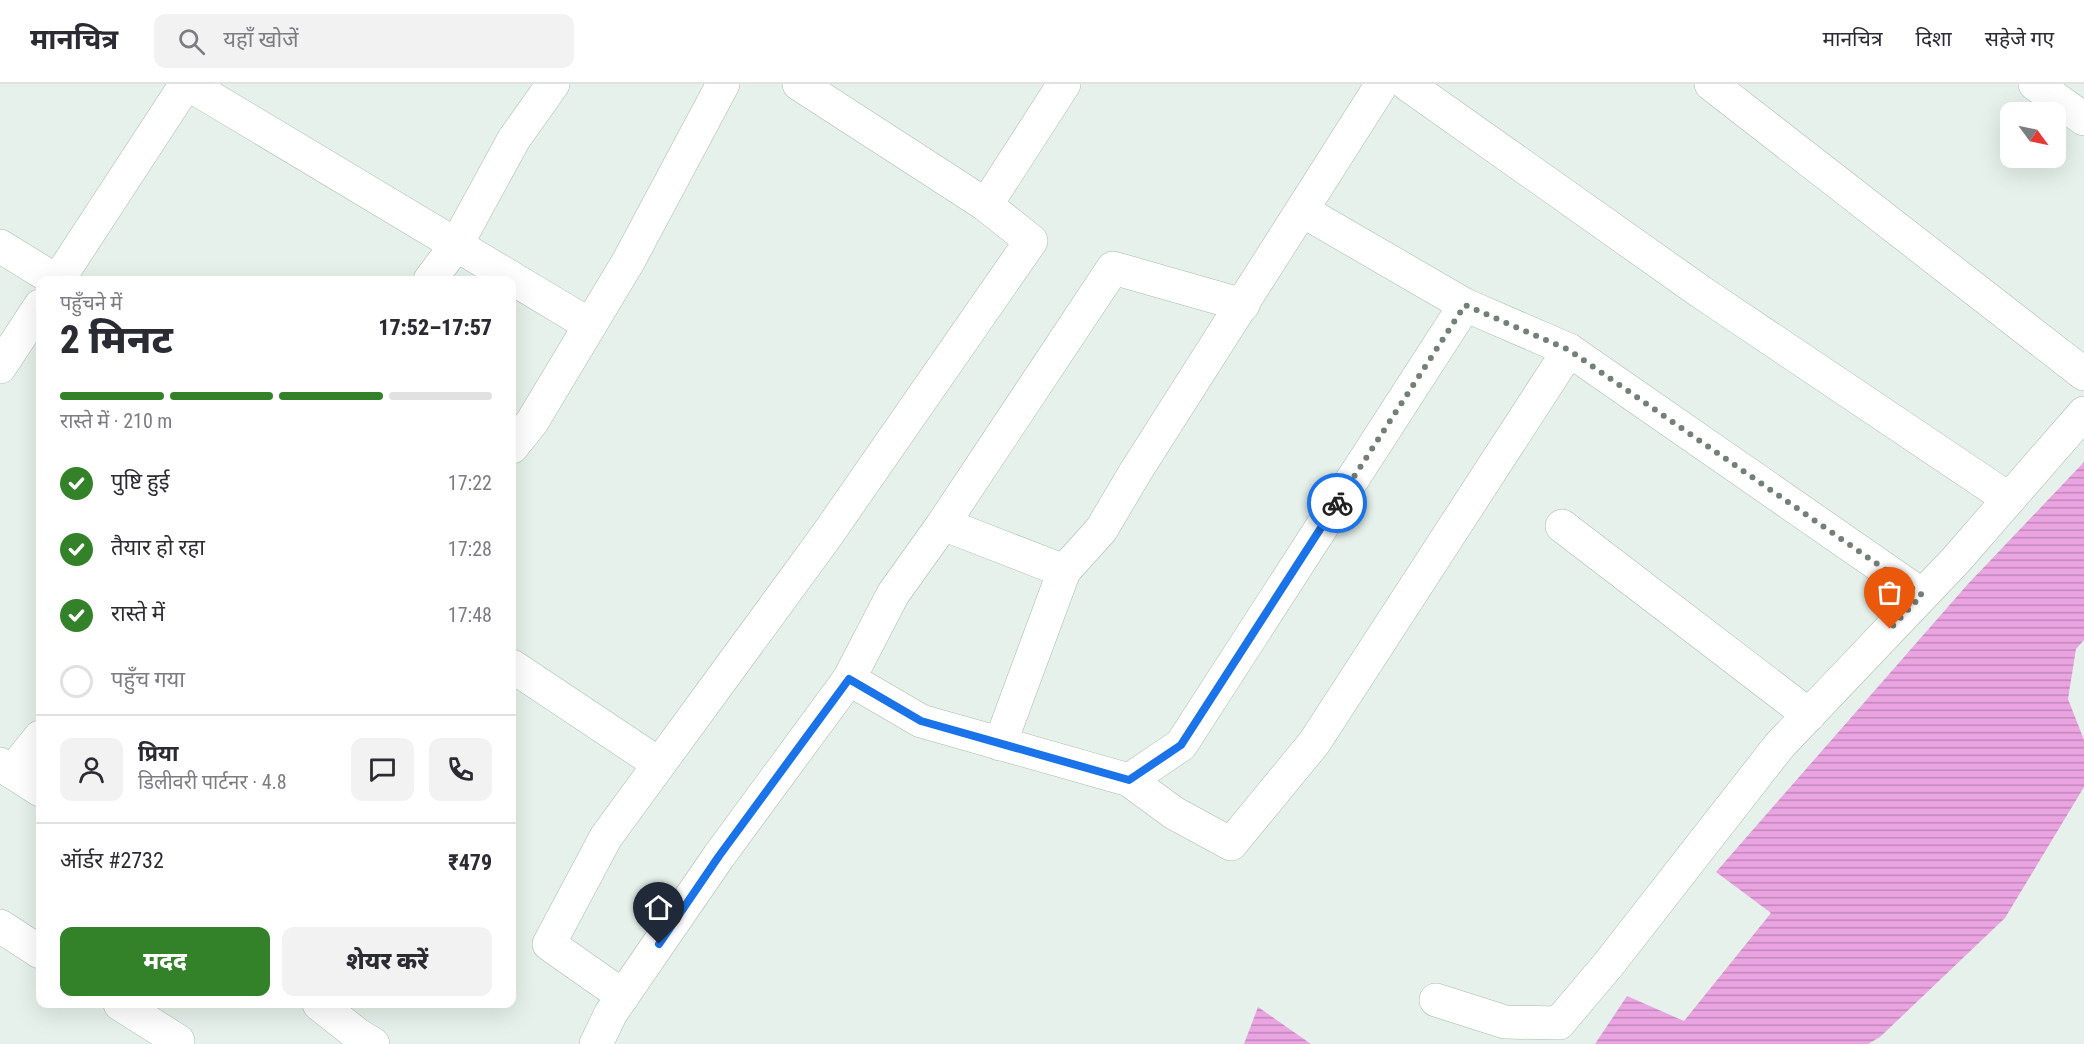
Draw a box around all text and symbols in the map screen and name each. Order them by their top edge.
search box [154,14,574,68]
text: मानचित्र [30,23,118,56]
icon: search [175,25,208,58]
text: यहाँ खोजें [223,27,298,52]
text: मानचित्र [1822,27,1883,51]
text: दिशा [1916,27,1952,51]
text: सहेजे गए [1985,27,2054,51]
north arrow [2000,102,2066,168]
map controls [2000,102,2066,168]
text: पहुँचने में [60,291,122,315]
text: 17:52–17:57 [378,315,492,340]
text: 2 मिनट [60,317,173,363]
text: रास्ते में · 210 m [60,409,172,433]
icon: check [60,467,93,500]
text: पुष्टि हुई [111,469,170,494]
text: 17:22 [448,471,492,495]
courier [1307,473,1367,533]
icon: bike [1321,487,1354,520]
icon: check [60,533,93,566]
text: तैयार हो रहा [111,535,205,560]
text: 17:28 [448,537,492,561]
pin [1864,567,1915,629]
icon: bag [1873,576,1906,609]
icon: check [60,599,93,632]
text: रास्ते में [111,601,165,626]
text: 17:48 [448,603,492,627]
text: पहुँच गया [111,667,185,692]
button: person [60,738,123,801]
button: chat [351,738,414,801]
button: phone [429,738,492,801]
text: प्रिया [138,741,178,766]
text: डिलीवरी पार्टनर · 4.8 [138,770,287,794]
text: ऑर्डर #2732 [60,848,164,873]
text: ₹479 [448,850,492,875]
pin [633,882,684,944]
icon: home [642,891,675,924]
button: मदद [60,927,270,996]
button: शेयर करें [282,927,492,996]

